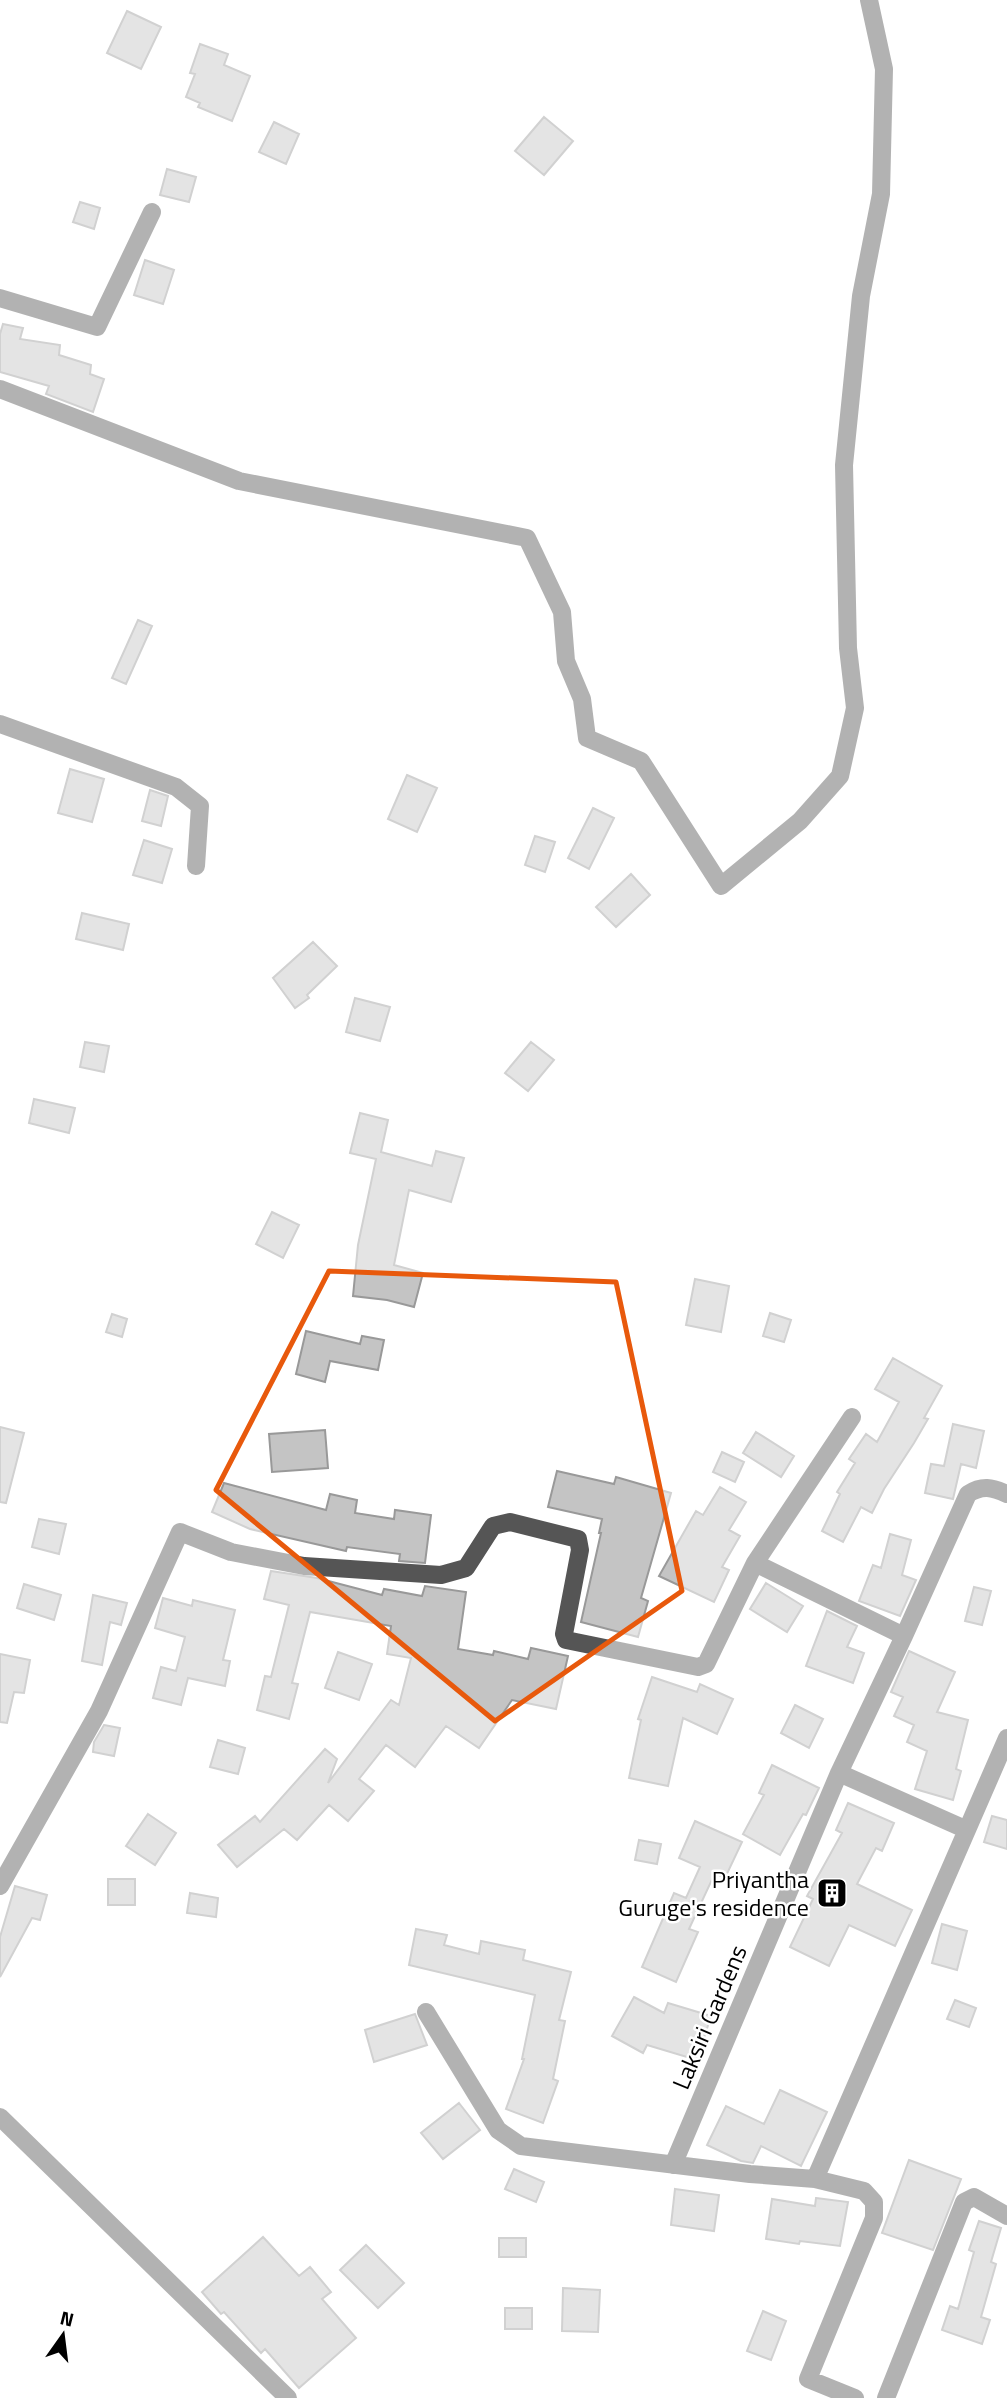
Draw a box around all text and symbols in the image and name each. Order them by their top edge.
place label: Priyantha Guruge's residence [618,1861,809,1925]
building icon: Priyantha Guruge's residence [815,1876,849,1910]
street label: Laksiri Gardens [662,1939,756,2095]
north arrow [28,2300,98,2370]
text: N [57,2302,77,2334]

